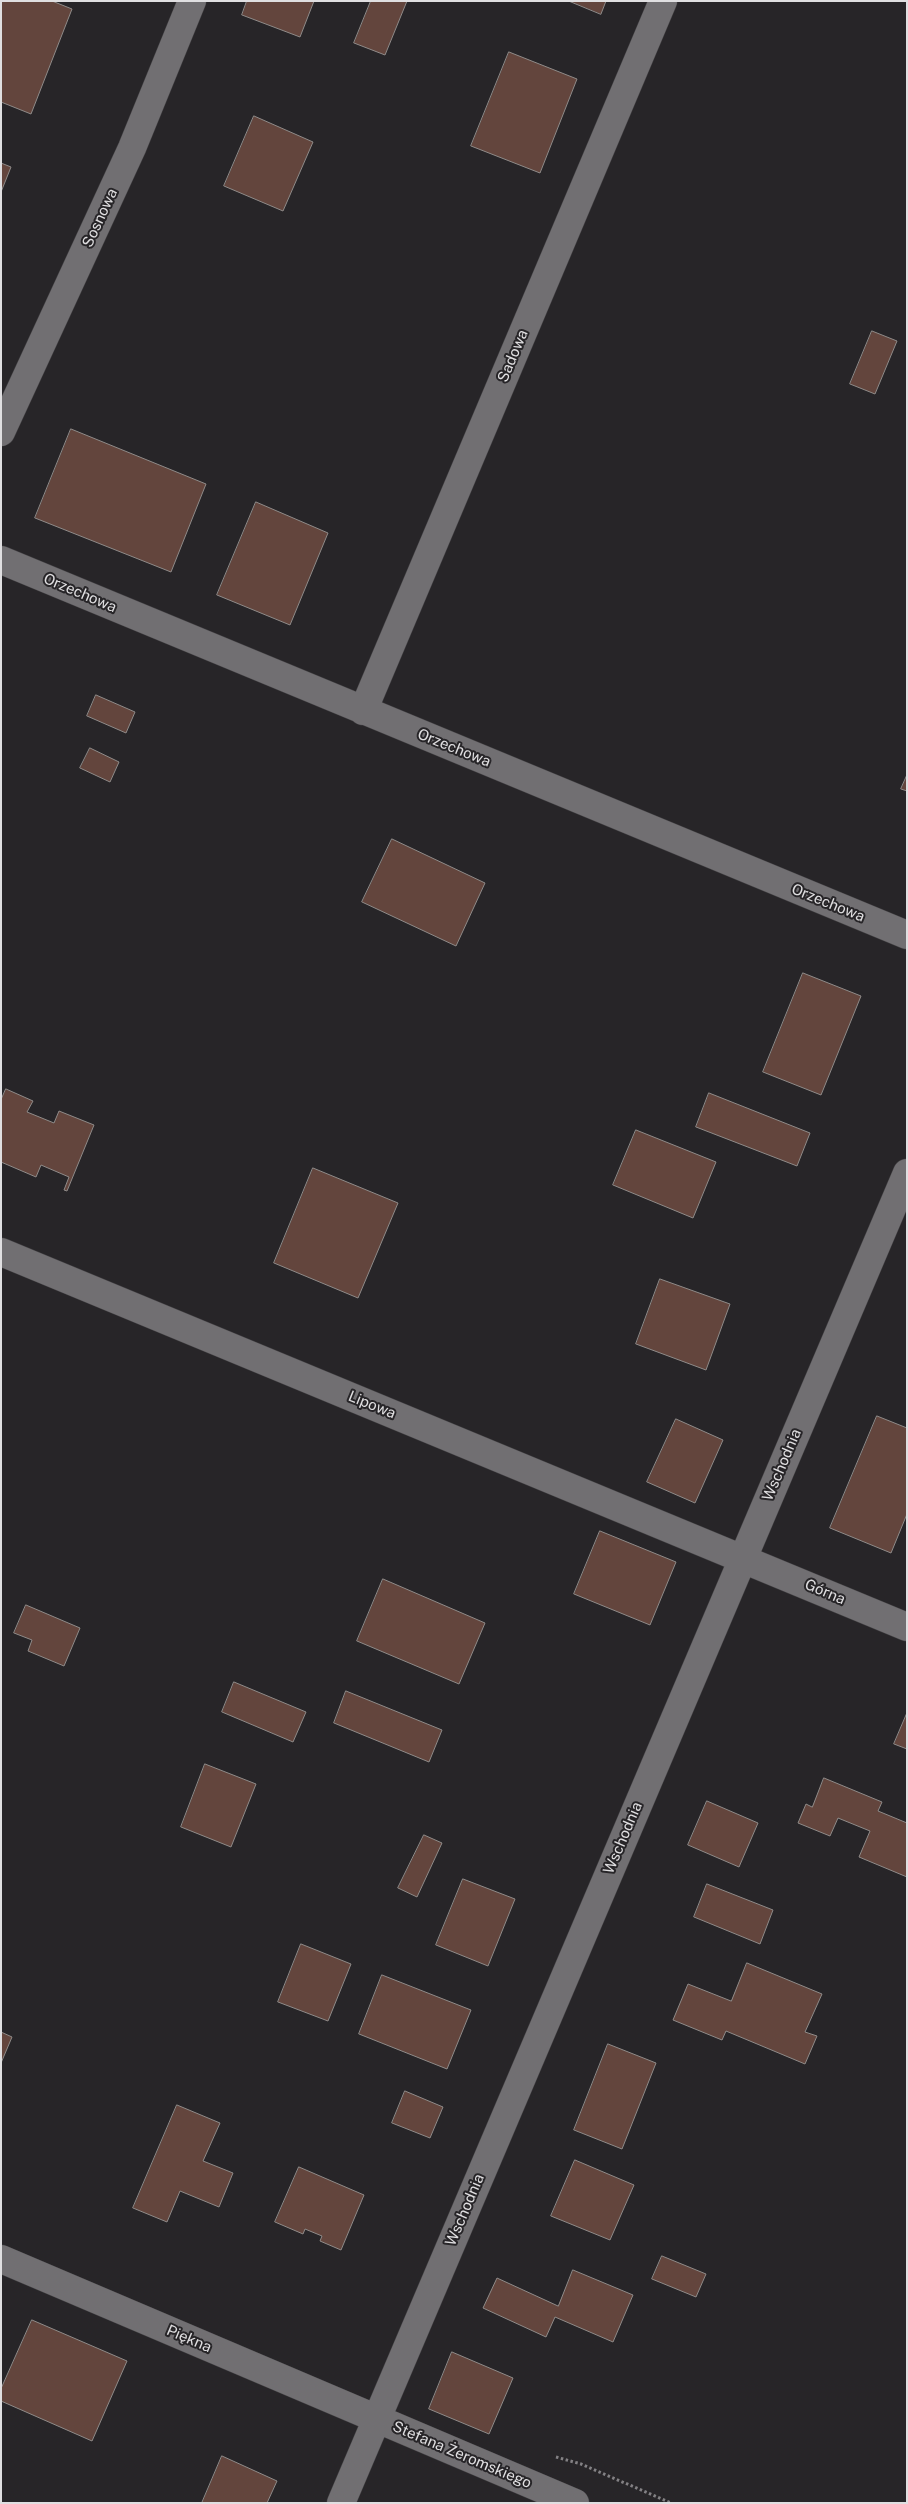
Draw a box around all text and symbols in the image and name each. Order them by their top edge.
street label: Sosnowa [79,186,121,250]
street label: Sadowa [494,327,532,385]
street label: Orzechowa [41,570,119,616]
street label: Orzechowa [415,725,493,771]
street label: Orzechowa [789,880,867,926]
street label: Lipowa [346,1387,398,1423]
street label: Wschodnia [759,1426,805,1504]
street label: Górna [802,1575,848,1609]
street label: Wschodnia [600,1799,646,1877]
street label: Wschodnia [442,2171,488,2249]
street label: Piękna [164,2322,214,2356]
street label: Stefana Żeromskiego [390,2418,534,2492]

